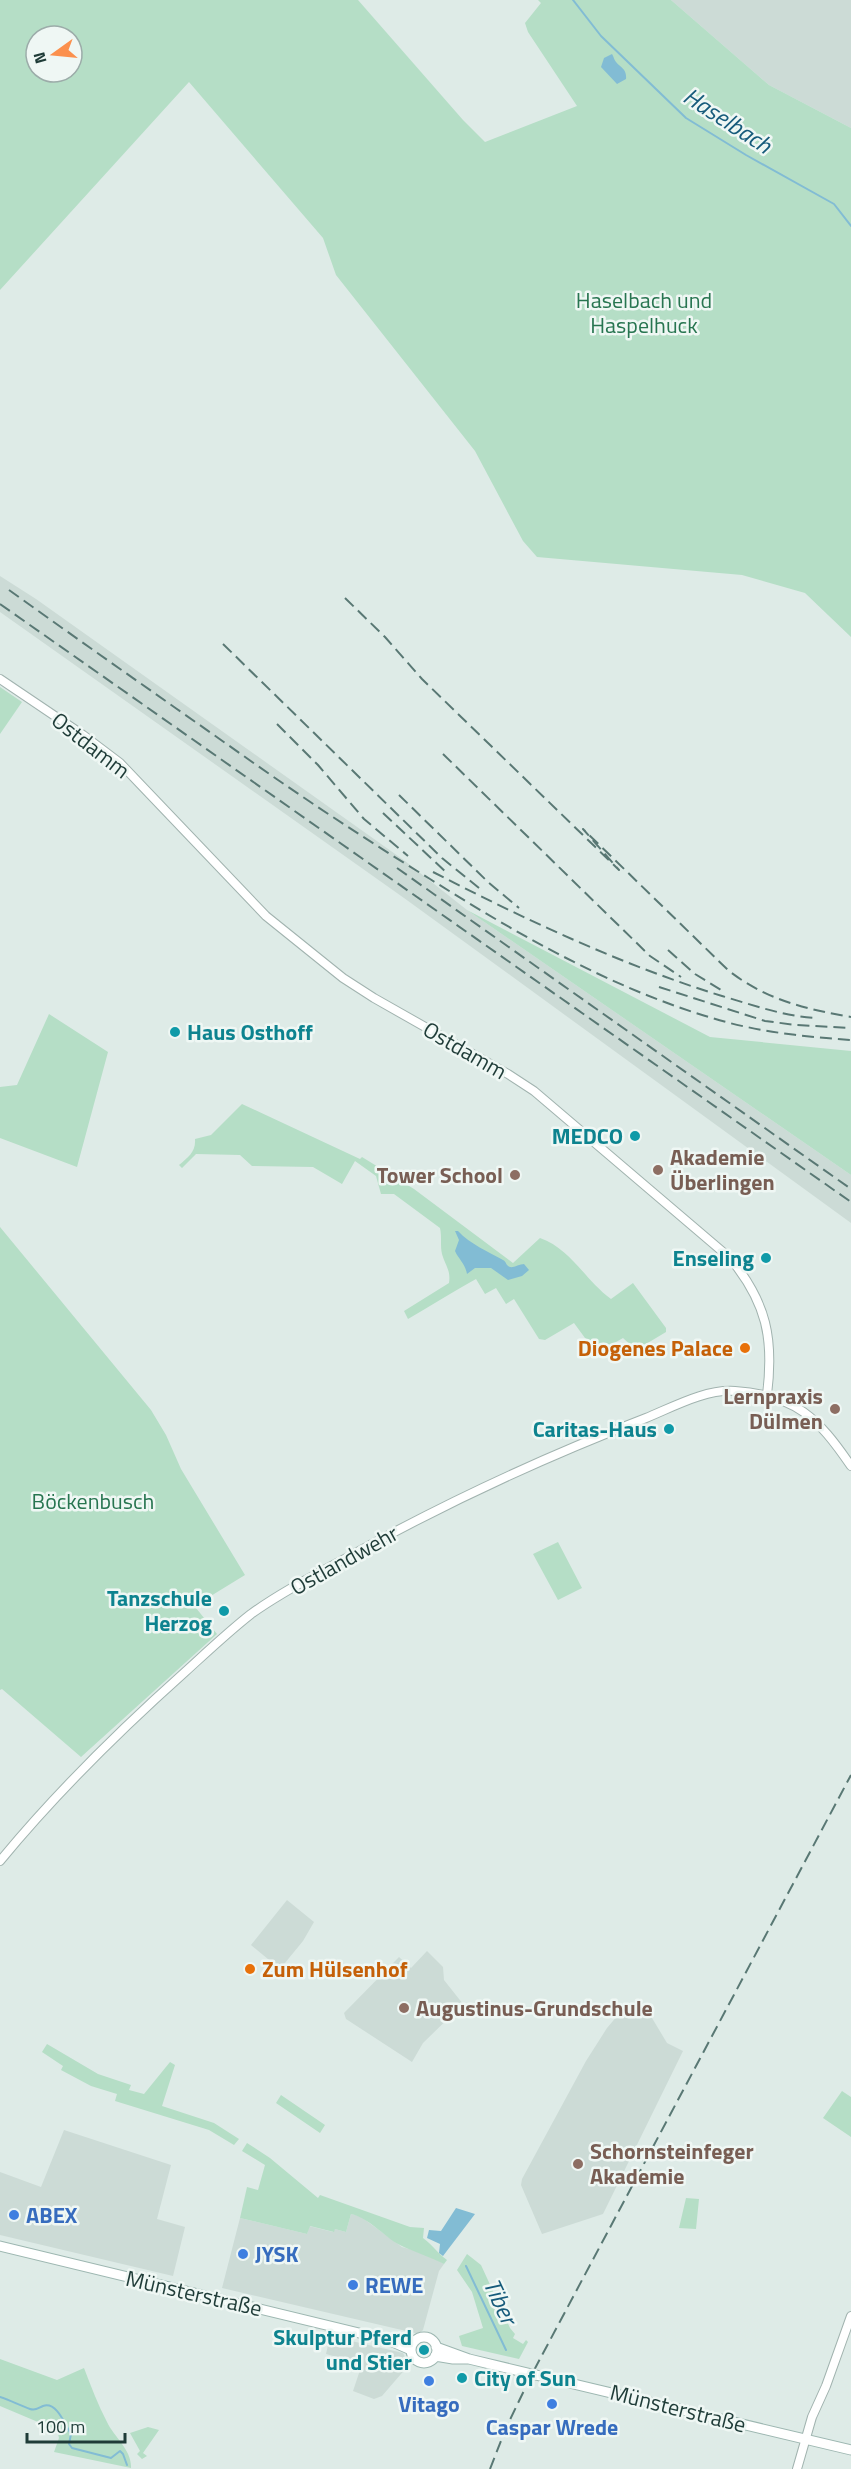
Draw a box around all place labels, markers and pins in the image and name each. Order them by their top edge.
place label: Haus Osthoff [187,1015,313,1049]
marker: Haus Osthoff [168,1025,182,1039]
place label: MEDCO [552,1119,623,1153]
marker: MEDCO [628,1129,642,1143]
place label: Akademie Überlingen [670,1140,775,1199]
place label: Tower School [377,1158,503,1192]
marker: Akademie Überlingen [651,1163,665,1177]
marker: Tower School [508,1168,522,1182]
place label: Enseling [673,1241,754,1275]
marker: Enseling [759,1251,773,1265]
place label: Diogenes Palace [578,1331,733,1365]
marker: Diogenes Palace [738,1341,752,1355]
place label: Lernpraxis Dülmen [723,1379,823,1438]
marker: Lernpraxis Dülmen [828,1402,842,1416]
place label: Caritas-Haus [533,1412,657,1446]
marker: Caritas-Haus [662,1422,676,1436]
place label: Tanzschule Herzog [107,1581,212,1640]
marker: Tanzschule Herzog [217,1604,231,1618]
place label: Zum Hülsenhof [262,1952,408,1986]
marker: Zum Hülsenhof [243,1962,257,1976]
place label: Augustinus-Grundschule [416,1991,653,2025]
marker: Augustinus-Grundschule [397,2001,411,2015]
place label: Schornsteinfeger Akademie [590,2134,754,2193]
marker: Schornsteinfeger Akademie [571,2157,585,2171]
place label: ABEX [26,2198,78,2232]
marker: ABEX [7,2208,21,2222]
place label: JYSK [255,2237,299,2271]
marker: JYSK [236,2247,250,2261]
place label: REWE [365,2268,423,2302]
marker: REWE [346,2278,360,2292]
place label: Skulptur Pferd und Stier [273,2320,412,2379]
marker: Skulptur Pferd und Stier [417,2343,431,2357]
place label: City of Sun [474,2361,576,2395]
marker: City of Sun [455,2371,469,2385]
marker: Vitago [422,2374,436,2388]
place label: Vitago [398,2387,460,2421]
marker: Caspar Wrede [545,2397,559,2411]
place label: Caspar Wrede [486,2410,618,2444]

